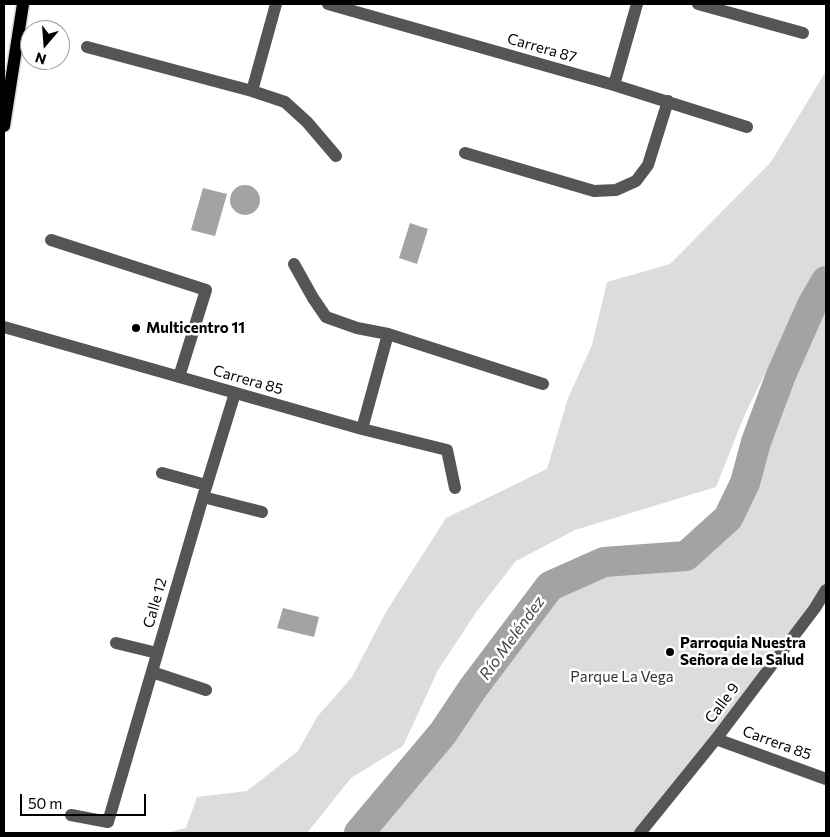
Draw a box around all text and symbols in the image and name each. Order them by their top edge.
north arrow [20,20,70,70]
street label: Carrera 87 [505,30,579,66]
text: N [33,49,48,68]
place label: Multicentro 11 [146,319,245,337]
marker: Multicentro 11 [130,322,142,334]
street label: Carrera 85 [211,361,285,399]
street label: Calle 12 [139,576,171,630]
water label: Río Meléndez [475,593,549,683]
place label: Parroquia Nuestra Señora de la Salud [680,634,806,669]
marker: Parroquia Nuestra Señora de la Salud [664,646,676,658]
park label: Parque La Vega [570,668,674,686]
street label: Calle 9 [701,679,743,727]
street label: Carrera 85 [740,722,814,764]
scale bar [22,784,149,816]
text: 50 m [28,794,62,812]

